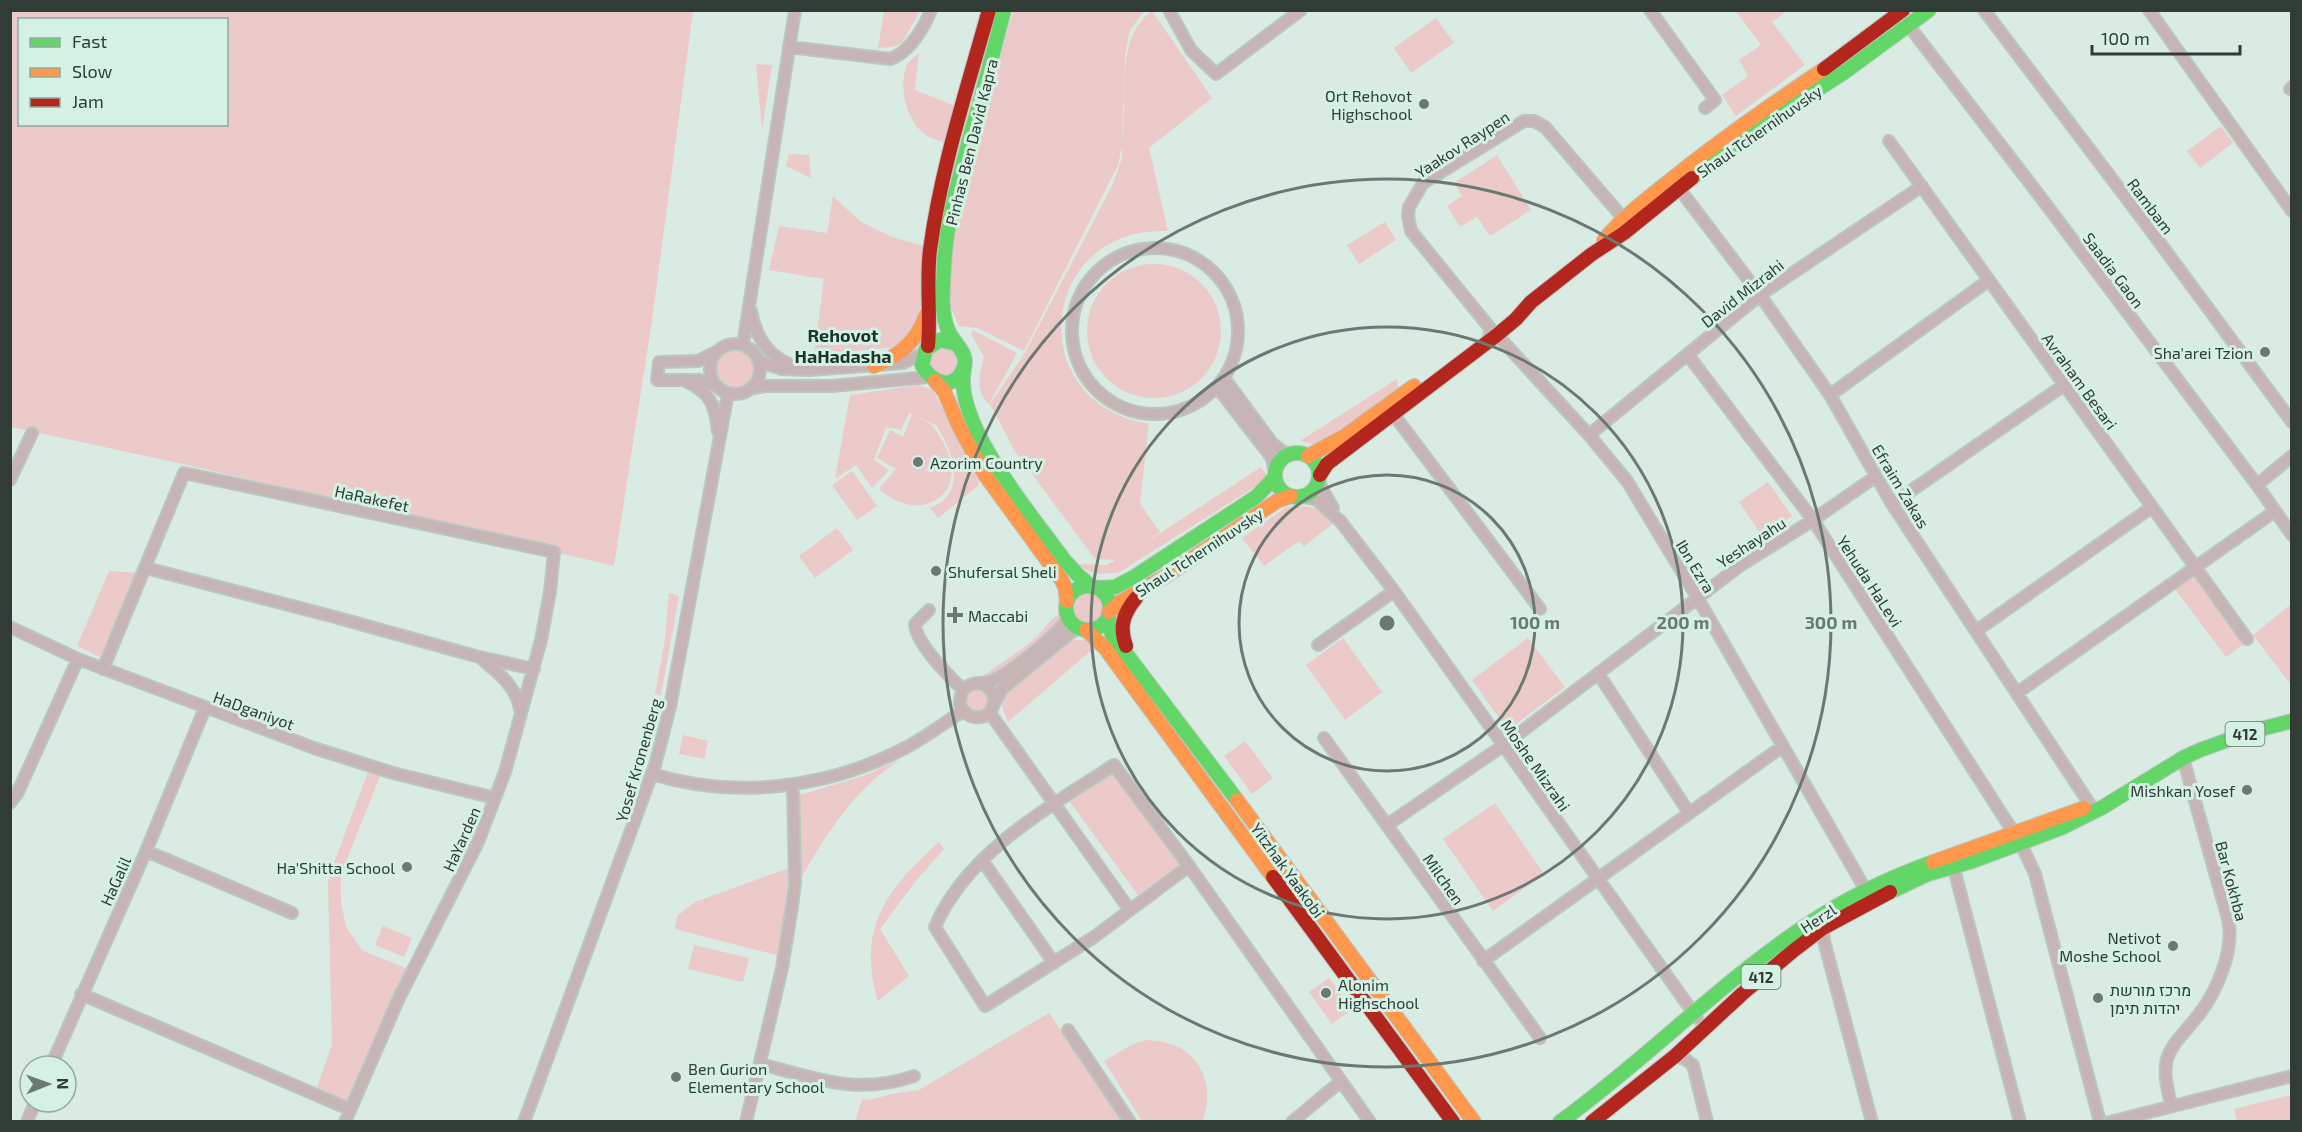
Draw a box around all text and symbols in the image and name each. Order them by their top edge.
legend [18,18,228,126]
scale bar [2092,18,2240,56]
text: 100 m [2101,27,2150,49]
text: Fast [72,30,107,52]
street label: Pinhas Ben David Kapra [941,57,1001,227]
text: Slow [72,60,113,82]
street label: Shaul Tchernihuvsky [1693,80,1826,181]
place label: Ort Rehovot Highschool [1325,86,1412,123]
text: Jam [72,90,104,112]
marker: Ort Rehovot Highschool [1417,97,1431,111]
street label: Yaakov Raypen [1411,106,1513,182]
street label: Rambam [2124,174,2178,238]
street label: Saadia Gaon [2080,229,2148,311]
street label: David Mizrahi [1697,255,1787,331]
district label: Rehovot HaHadasha [794,324,892,367]
street label: Avraham Besari [2039,329,2121,433]
place label: Sha'arei Tzion [2154,343,2253,362]
marker: Sha'arei Tzion [2258,345,2272,359]
street label: Efraim Zakas [1868,441,1934,531]
place label: Azorim Country [930,453,1043,472]
marker: Azorim Country [911,455,925,469]
street label: HaRakefet [333,481,411,515]
street label: Shaul Tchernihuvsky [1132,503,1267,600]
street label: Yeshayahu [1713,513,1789,571]
street label: Yehuda HaLevi [1833,532,1907,630]
street label: Ibn Ezra [1673,536,1719,596]
place label: Shufersal Sheli [948,562,1057,581]
marker: Shufersal Sheli [929,564,943,578]
marker: Maccabi [946,606,964,624]
place label: Maccabi [968,606,1028,625]
text: 100 m [1510,611,1560,633]
text: 200 m [1657,611,1709,633]
text: 300 m [1805,611,1857,633]
centre of rings [1377,613,1397,633]
street label: HaDganiyot [211,687,297,733]
street label: Yosef Kronenberg [611,696,665,824]
street label: Moshe Mizrahi [1497,716,1575,814]
road number: 412 [2226,722,2264,746]
place label: Mishkan Yosef [2130,781,2236,800]
marker: Mishkan Yosef [2240,783,2254,797]
street label: HaYarden [438,804,484,874]
street label: Yitzhak Yaakobi [1247,819,1329,921]
street label: Bar Kokhba [2212,839,2252,923]
street label: Milchen [1420,850,1468,908]
street label: HaGalil [96,853,134,909]
place label: Ha'Shitta School [277,858,395,877]
marker: Ha'Shitta School [400,860,414,874]
street label: Herzl [1797,899,1840,936]
place label: Netivot Moshe School [2059,928,2161,965]
marker: Netivot Moshe School [2166,939,2180,953]
road number: 412 [1742,965,1780,989]
place label: Alonim Highschool [1338,975,1419,1012]
place label: מרכז מורשת יהדות תימן [2110,980,2191,1017]
marker: Alonim Highschool [1319,986,1333,1000]
marker: מרכז מורשת יהדות תימן [2091,991,2105,1005]
north arrow [18,1054,78,1114]
place label: Ben Gurion Elementary School [688,1059,824,1096]
marker: Ben Gurion Elementary School [669,1070,683,1084]
text: N [54,1078,73,1090]

